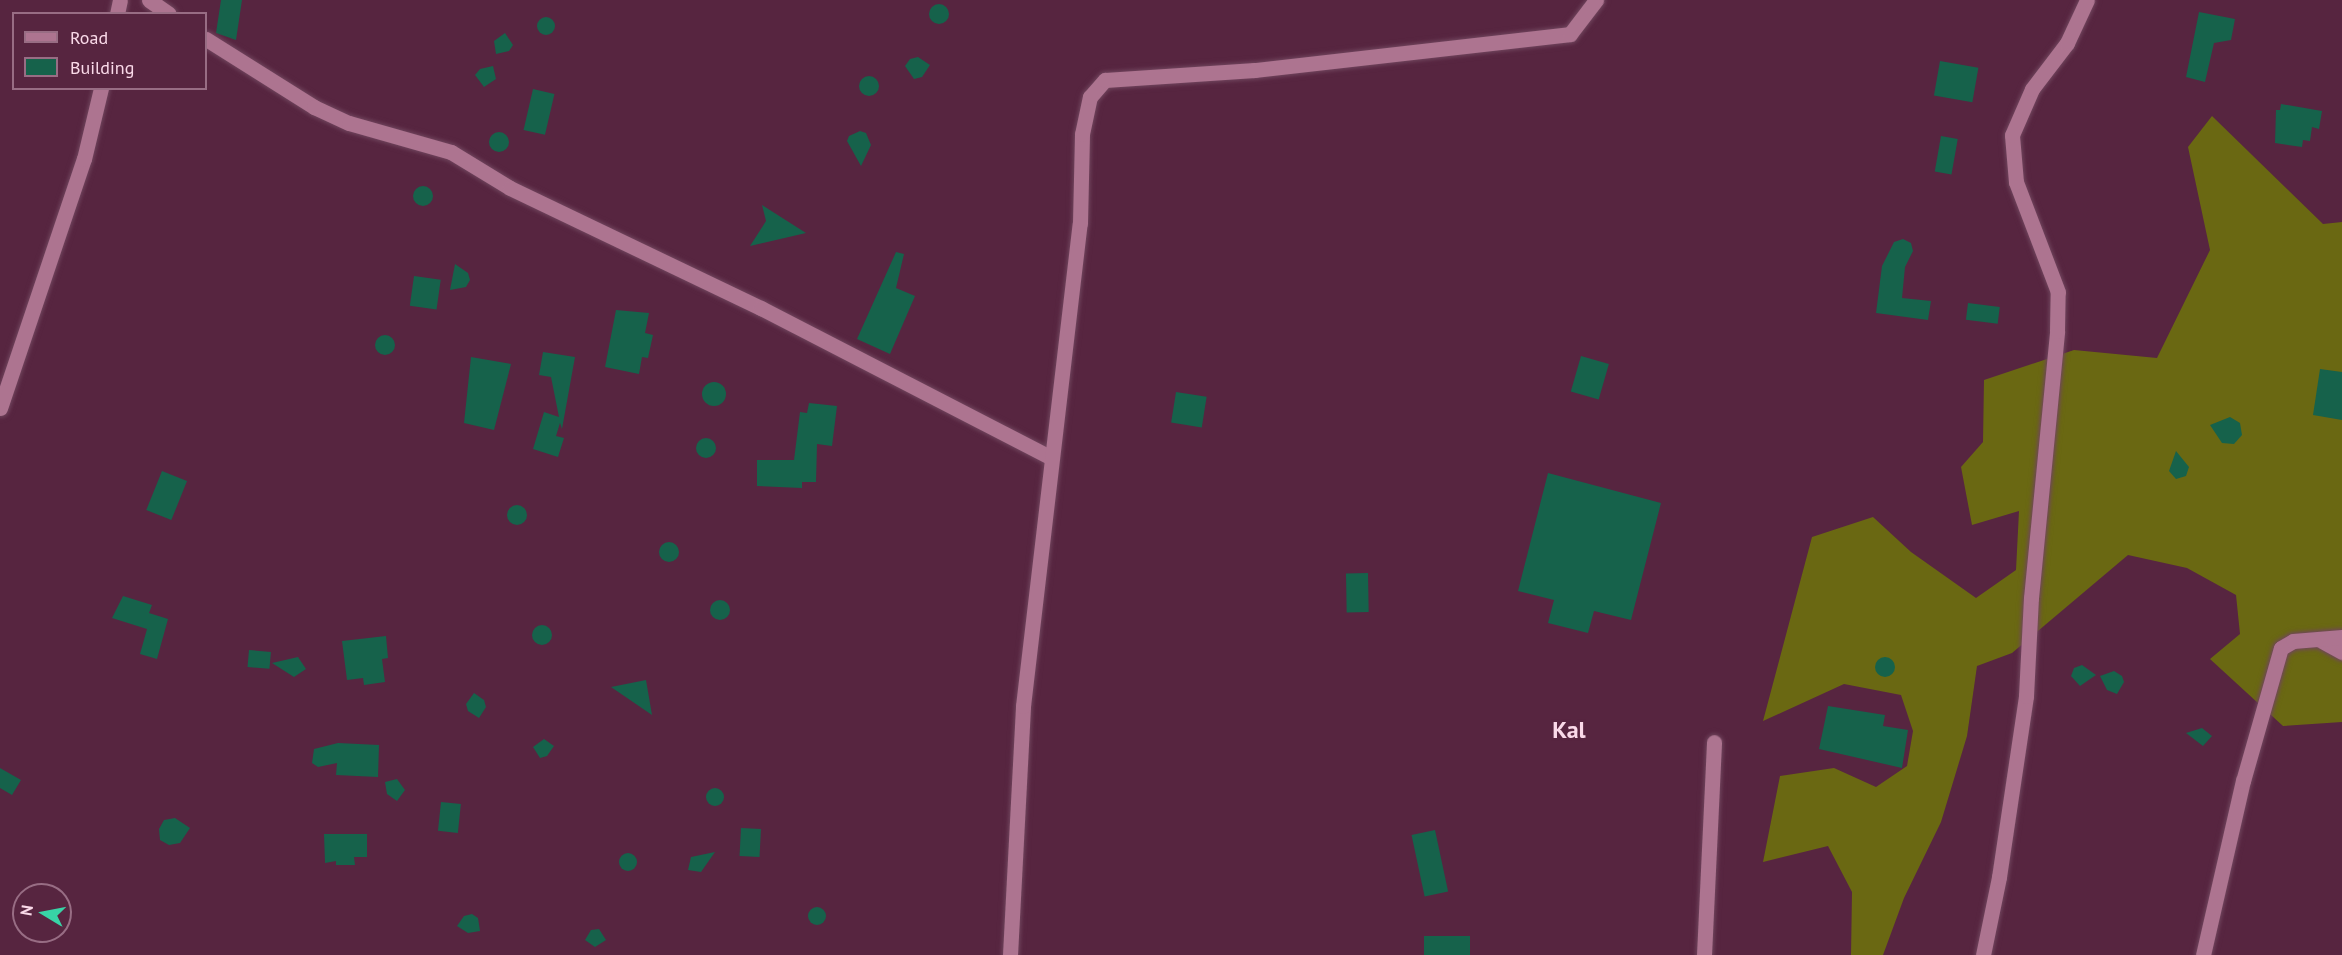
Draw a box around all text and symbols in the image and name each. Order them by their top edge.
legend [12,12,207,90]
text: Road [70,26,108,49]
text: Building [70,56,134,79]
district label: Kal [1552,716,1586,744]
north arrow [12,883,72,943]
text: N [15,903,37,917]

